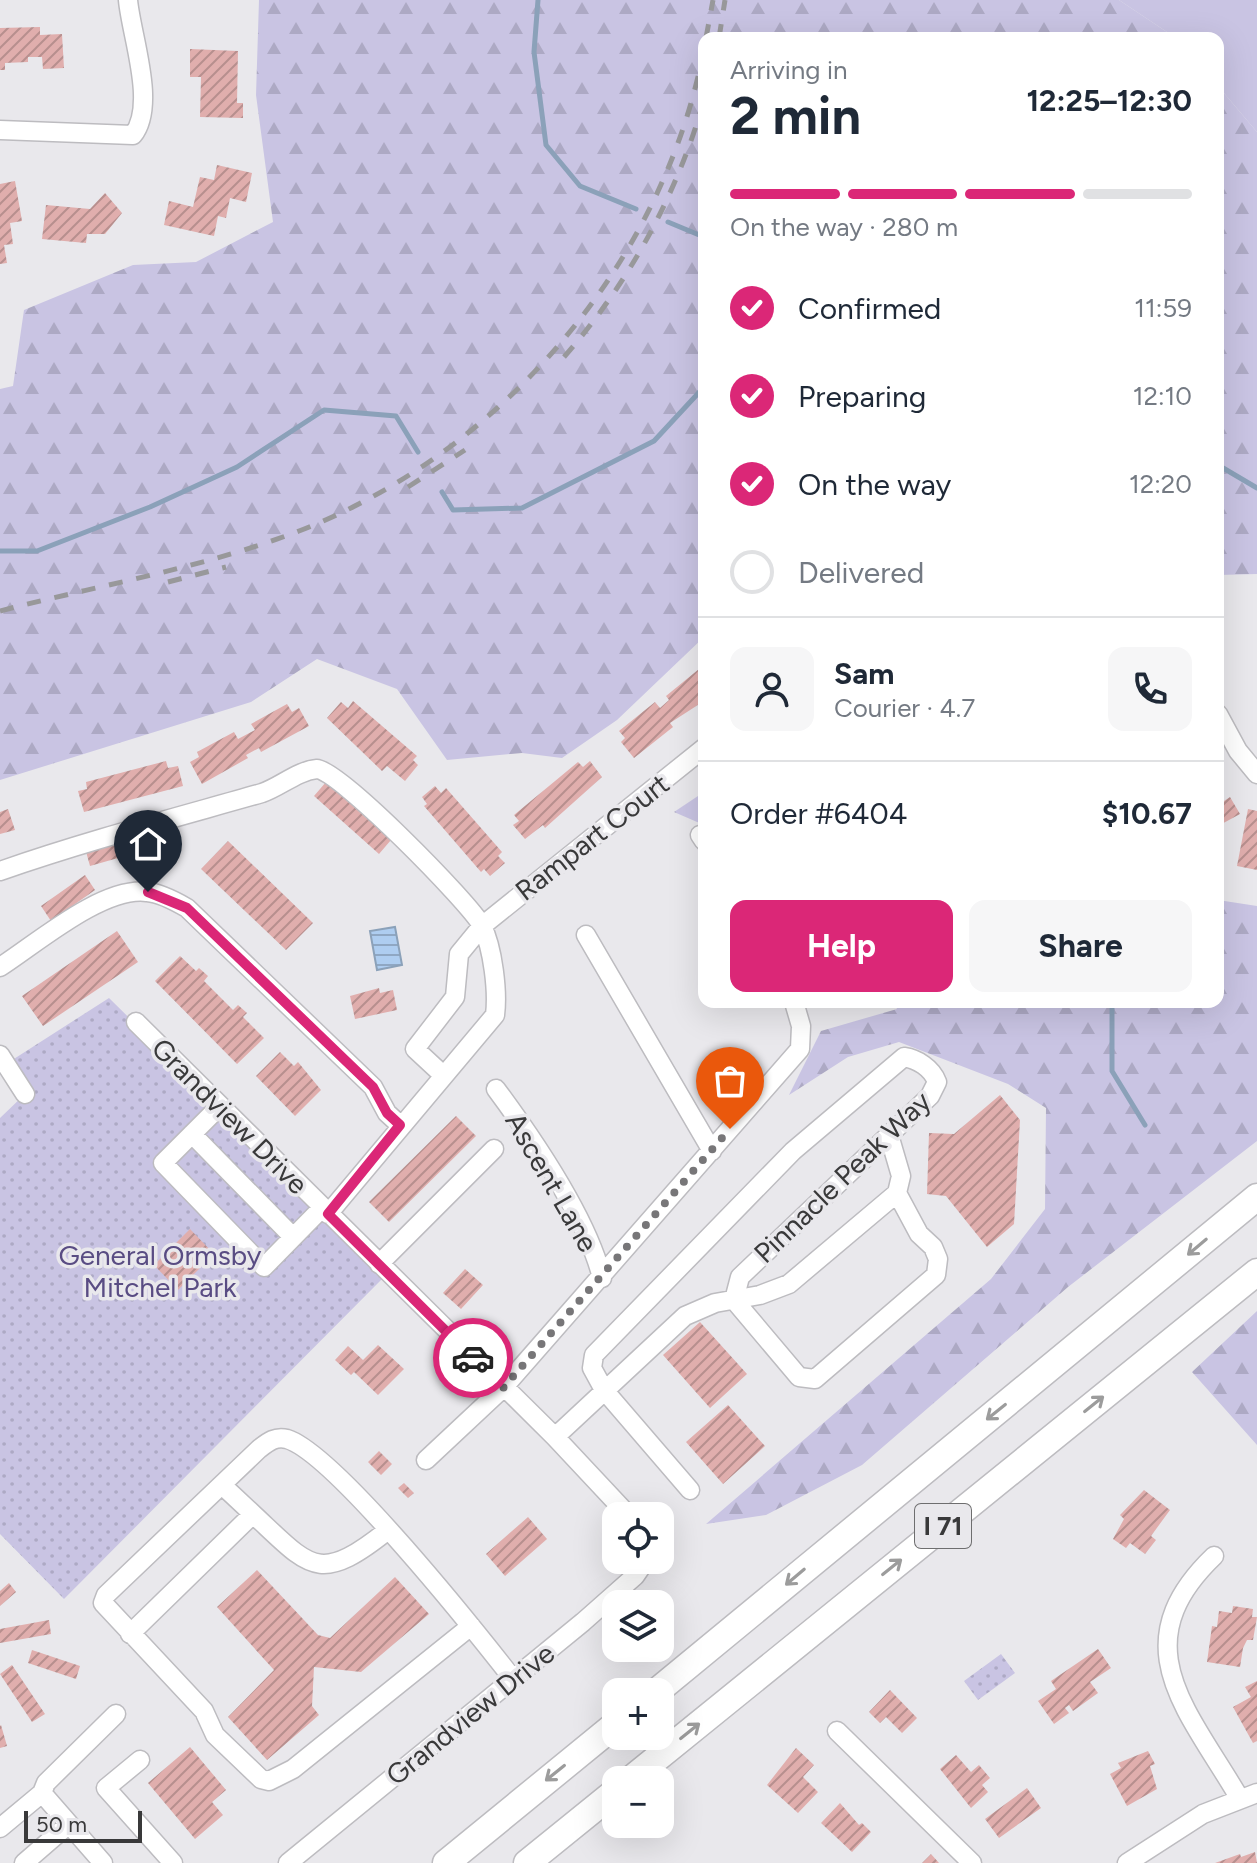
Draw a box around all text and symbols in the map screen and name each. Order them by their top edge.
text: Arriving in [730,54,848,86]
text: 12:25–12:30 [1026,82,1192,119]
text: 2 min [730,85,861,147]
text: On the way · 280 m [730,211,958,243]
icon: check [730,286,774,330]
text: Confirmed [798,290,941,327]
text: 11:59 [1134,292,1192,324]
icon: check [730,374,774,418]
text: Preparing [798,378,926,415]
text: 12:10 [1133,380,1192,412]
icon: check [730,462,774,506]
text: On the way [798,466,951,503]
text: 12:20 [1129,468,1192,500]
text: Delivered [798,554,924,591]
button: person [730,647,814,731]
button: phone [1108,647,1192,731]
text: Sam [834,655,894,692]
text: Courier · 4.7 [834,692,975,724]
street label: Rampart Court [508,766,676,908]
text: Order #6404 [730,795,907,832]
text: $10.67 [1102,795,1192,832]
pin [114,810,182,892]
icon: home [126,822,170,866]
button: Help [730,900,953,992]
button: Share [969,900,1192,992]
street label: Grandview Drive [145,1031,315,1201]
pin [696,1047,764,1129]
icon: bag [708,1059,752,1103]
street label: Pinnacle Peak Way [747,1084,938,1270]
street label: Ascent Lane [498,1106,606,1258]
park label: General Ormsby Mitchel Park [58,1238,262,1304]
one-way arrow [1187,1238,1208,1256]
courier [433,1318,513,1398]
icon: car [451,1336,495,1380]
one-way arrow [1083,1395,1104,1412]
one-way arrow [987,1403,1007,1421]
map controls [602,1502,674,1838]
button: locate [602,1502,674,1574]
road number: I 71 [915,1504,971,1548]
one-way arrow [881,1558,902,1576]
one-way arrow [786,1568,806,1586]
button: layers [602,1590,674,1662]
street label: Grandview Drive [379,1636,561,1792]
button: + [602,1678,674,1750]
one-way arrow [679,1722,700,1740]
one-way arrow [545,1764,566,1782]
button: − [602,1766,674,1838]
scale bar [24,1807,142,1843]
text: 50 m [36,1811,87,1838]

